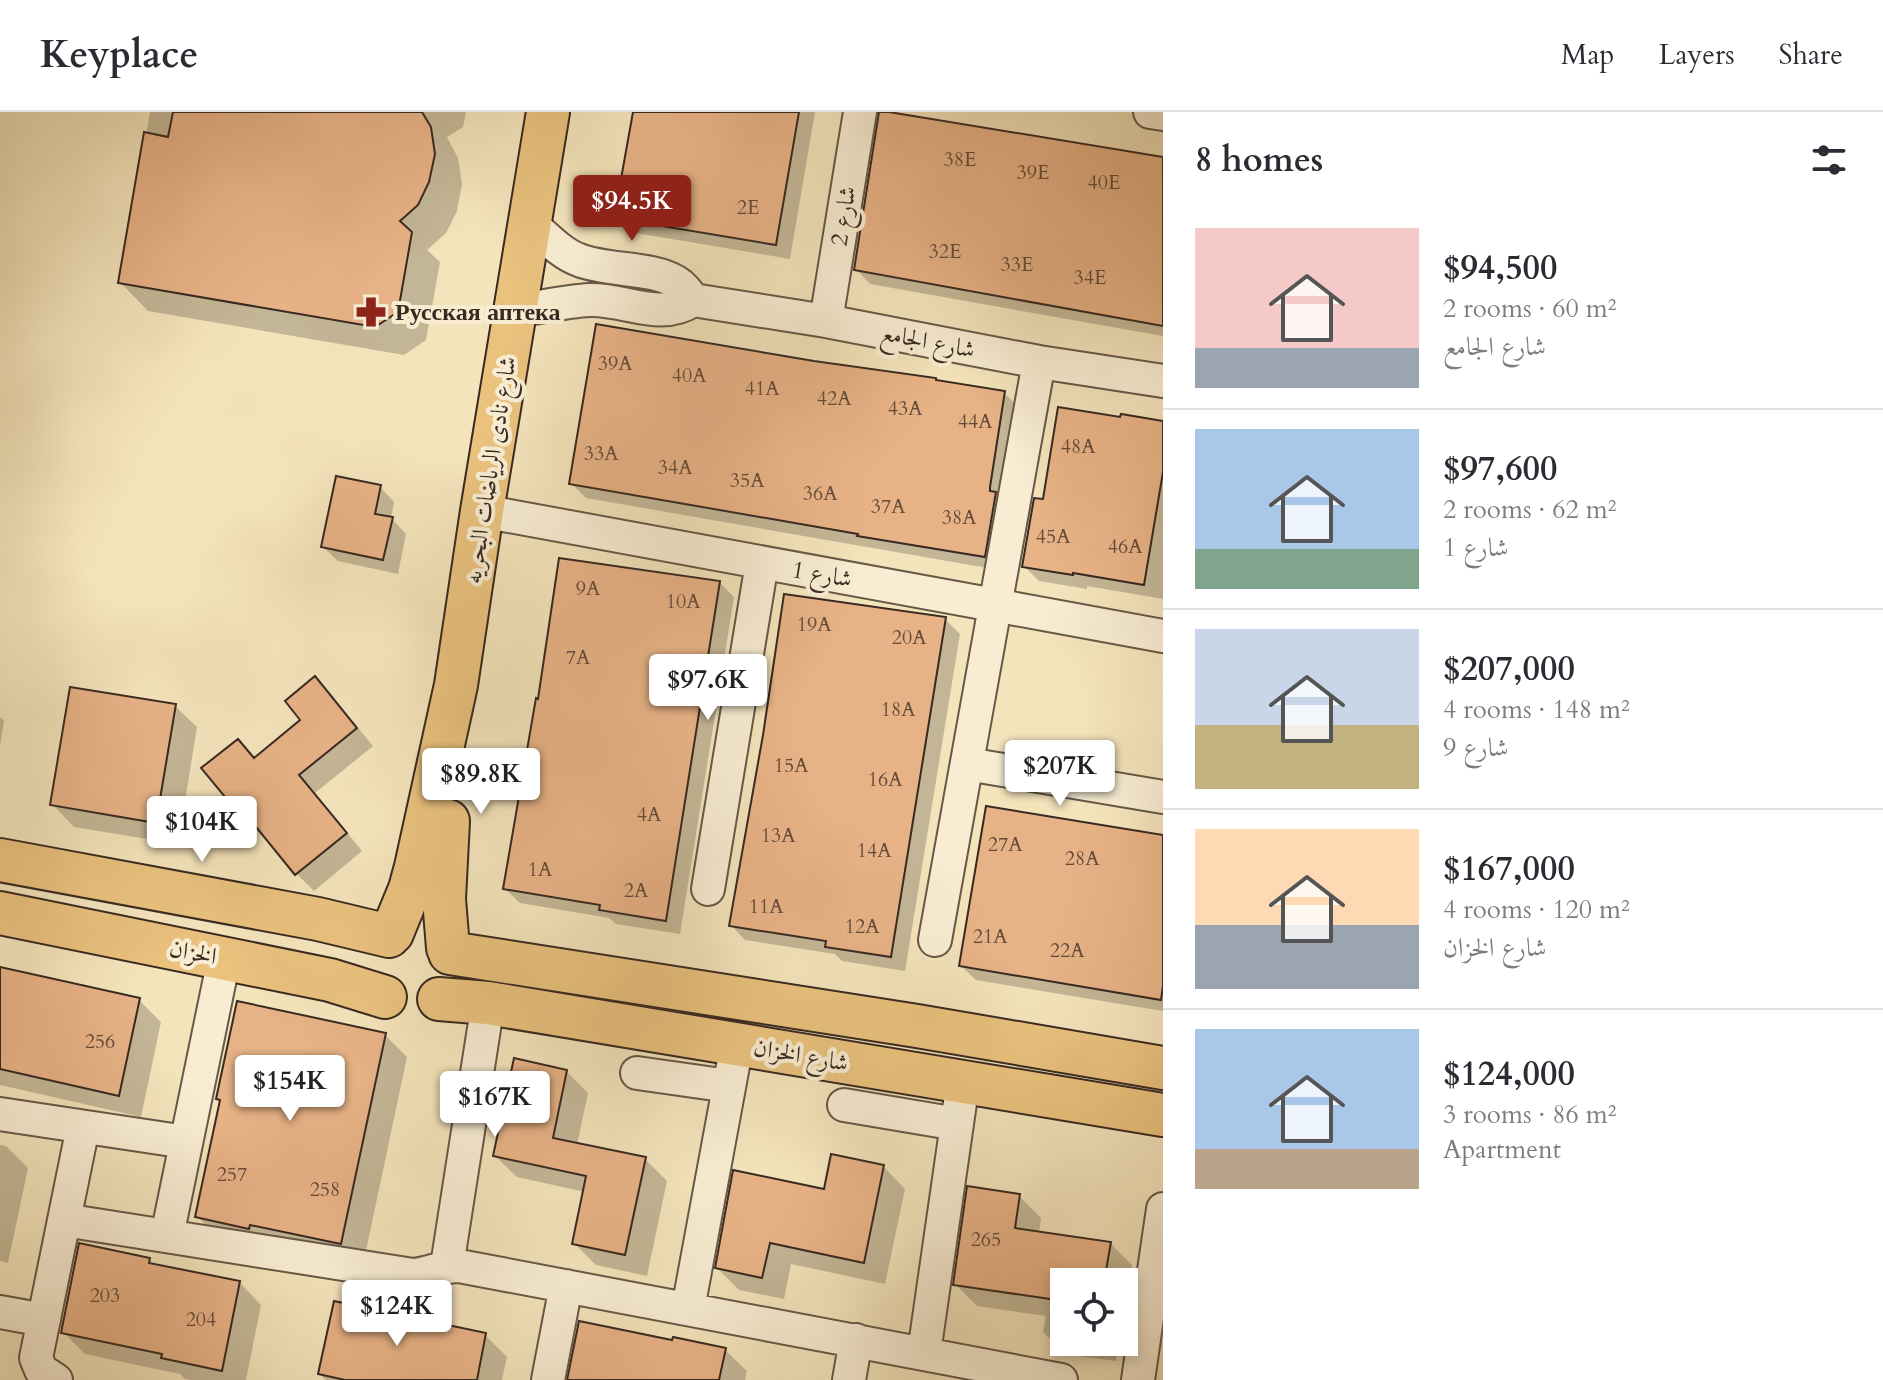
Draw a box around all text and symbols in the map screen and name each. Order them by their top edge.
text: Keyplace [40,29,198,81]
text: Map [1561,36,1614,74]
text: Layers [1658,36,1735,74]
text: Share [1779,36,1843,74]
text: 8 homes [1195,137,1323,183]
icon: filters [1807,138,1851,182]
house number: 38E [944,146,976,173]
house number: 39E [1017,159,1049,186]
house number: 40E [1088,169,1120,196]
pin: $94.5K [567,175,697,243]
text: $94.5K [591,183,673,218]
street label: شارع 2 [822,184,867,249]
house number: 2E [737,194,759,221]
house number: 32E [929,238,961,265]
text: $94,500 [1443,245,1557,291]
house number: 33E [1001,251,1033,278]
icon: home [1259,260,1355,356]
house number: 34E [1074,264,1106,291]
text: 2 rooms · 60 m² [1443,291,1616,326]
pharmacy icon: Русская аптека [354,295,388,329]
place label: Русская аптека [395,296,561,329]
street label: شارع الجامع [877,316,978,372]
text: شارع الجامع [1443,329,1546,364]
house number: 39A [598,350,633,377]
street label: شارع نادى الرياضات البحريه [456,354,528,587]
house number: 40A [672,362,707,389]
house number: 41A [745,375,780,402]
house number: 42A [817,385,852,412]
house number: 43A [888,395,923,422]
house number: 44A [958,408,993,435]
house number: 48A [1061,433,1096,460]
house number: 33A [584,440,619,467]
text: $97,600 [1443,446,1557,492]
house number: 34A [658,454,693,481]
icon: home [1259,461,1355,557]
house number: 35A [730,467,765,494]
house number: 36A [803,480,838,507]
text: 2 rooms · 62 m² [1443,492,1616,527]
house number: 37A [871,493,906,520]
house number: 38A [942,504,977,531]
house number: 45A [1036,523,1071,550]
text: شارع 1 [1443,530,1508,565]
house number: 46A [1108,533,1143,560]
street label: شارع 1 [789,553,855,599]
house number: 9A [576,575,601,602]
house number: 10A [666,588,701,615]
house number: 19A [797,611,832,638]
house number: 20A [892,624,927,651]
house number: 7A [566,644,591,671]
text: $207,000 [1443,646,1575,692]
pin: $97.6K [643,654,773,722]
icon: home [1259,661,1355,757]
text: $97.6K [667,662,749,697]
text: 4 rooms · 148 m² [1443,692,1630,727]
house number: 18A [881,696,916,723]
text: شارع 9 [1443,730,1508,765]
pin: $207K [1004,740,1116,808]
pin: $89.8K [416,748,546,816]
text: $207K [1023,748,1097,783]
house number: 15A [774,752,809,779]
text: $89.8K [440,756,522,791]
house number: 16A [868,766,903,793]
pin: $104K [146,796,258,864]
house number: 4A [637,801,662,828]
text: $104K [165,804,239,839]
house number: 13A [761,822,796,849]
house number: 27A [988,831,1023,858]
house number: 14A [857,837,892,864]
house number: 28A [1065,845,1100,872]
text: $167,000 [1443,846,1575,892]
house number: 1A [528,856,553,883]
icon: home [1259,861,1355,957]
house number: 2A [624,877,649,904]
text: 4 rooms · 120 m² [1443,892,1630,927]
house number: 11A [749,893,784,920]
house number: 12A [845,913,880,940]
house number: 21A [973,923,1008,950]
text: شارع الخزان [1443,930,1547,965]
street label: الخزان [166,932,219,973]
house number: 22A [1050,937,1085,964]
house number: 256 [85,1028,115,1055]
street label: شارع الخزان [750,1031,851,1083]
text: $124,000 [1443,1051,1575,1097]
pin: $154K [234,1055,346,1123]
icon: home [1259,1061,1355,1157]
text: $154K [253,1063,327,1098]
pin: $167K [439,1071,551,1139]
text: $167K [458,1079,532,1114]
text: 3 rooms · 86 m² [1443,1097,1616,1132]
text: Apartment [1443,1132,1561,1167]
house number: 257 [217,1161,247,1188]
house number: 258 [310,1176,340,1203]
house number: 265 [971,1226,1001,1253]
map controls [1050,1268,1138,1356]
button: locate [1050,1268,1138,1356]
pin: $124K [341,1280,453,1348]
house number: 203 [90,1282,120,1309]
text: $124K [360,1288,434,1323]
house number: 204 [186,1306,216,1333]

